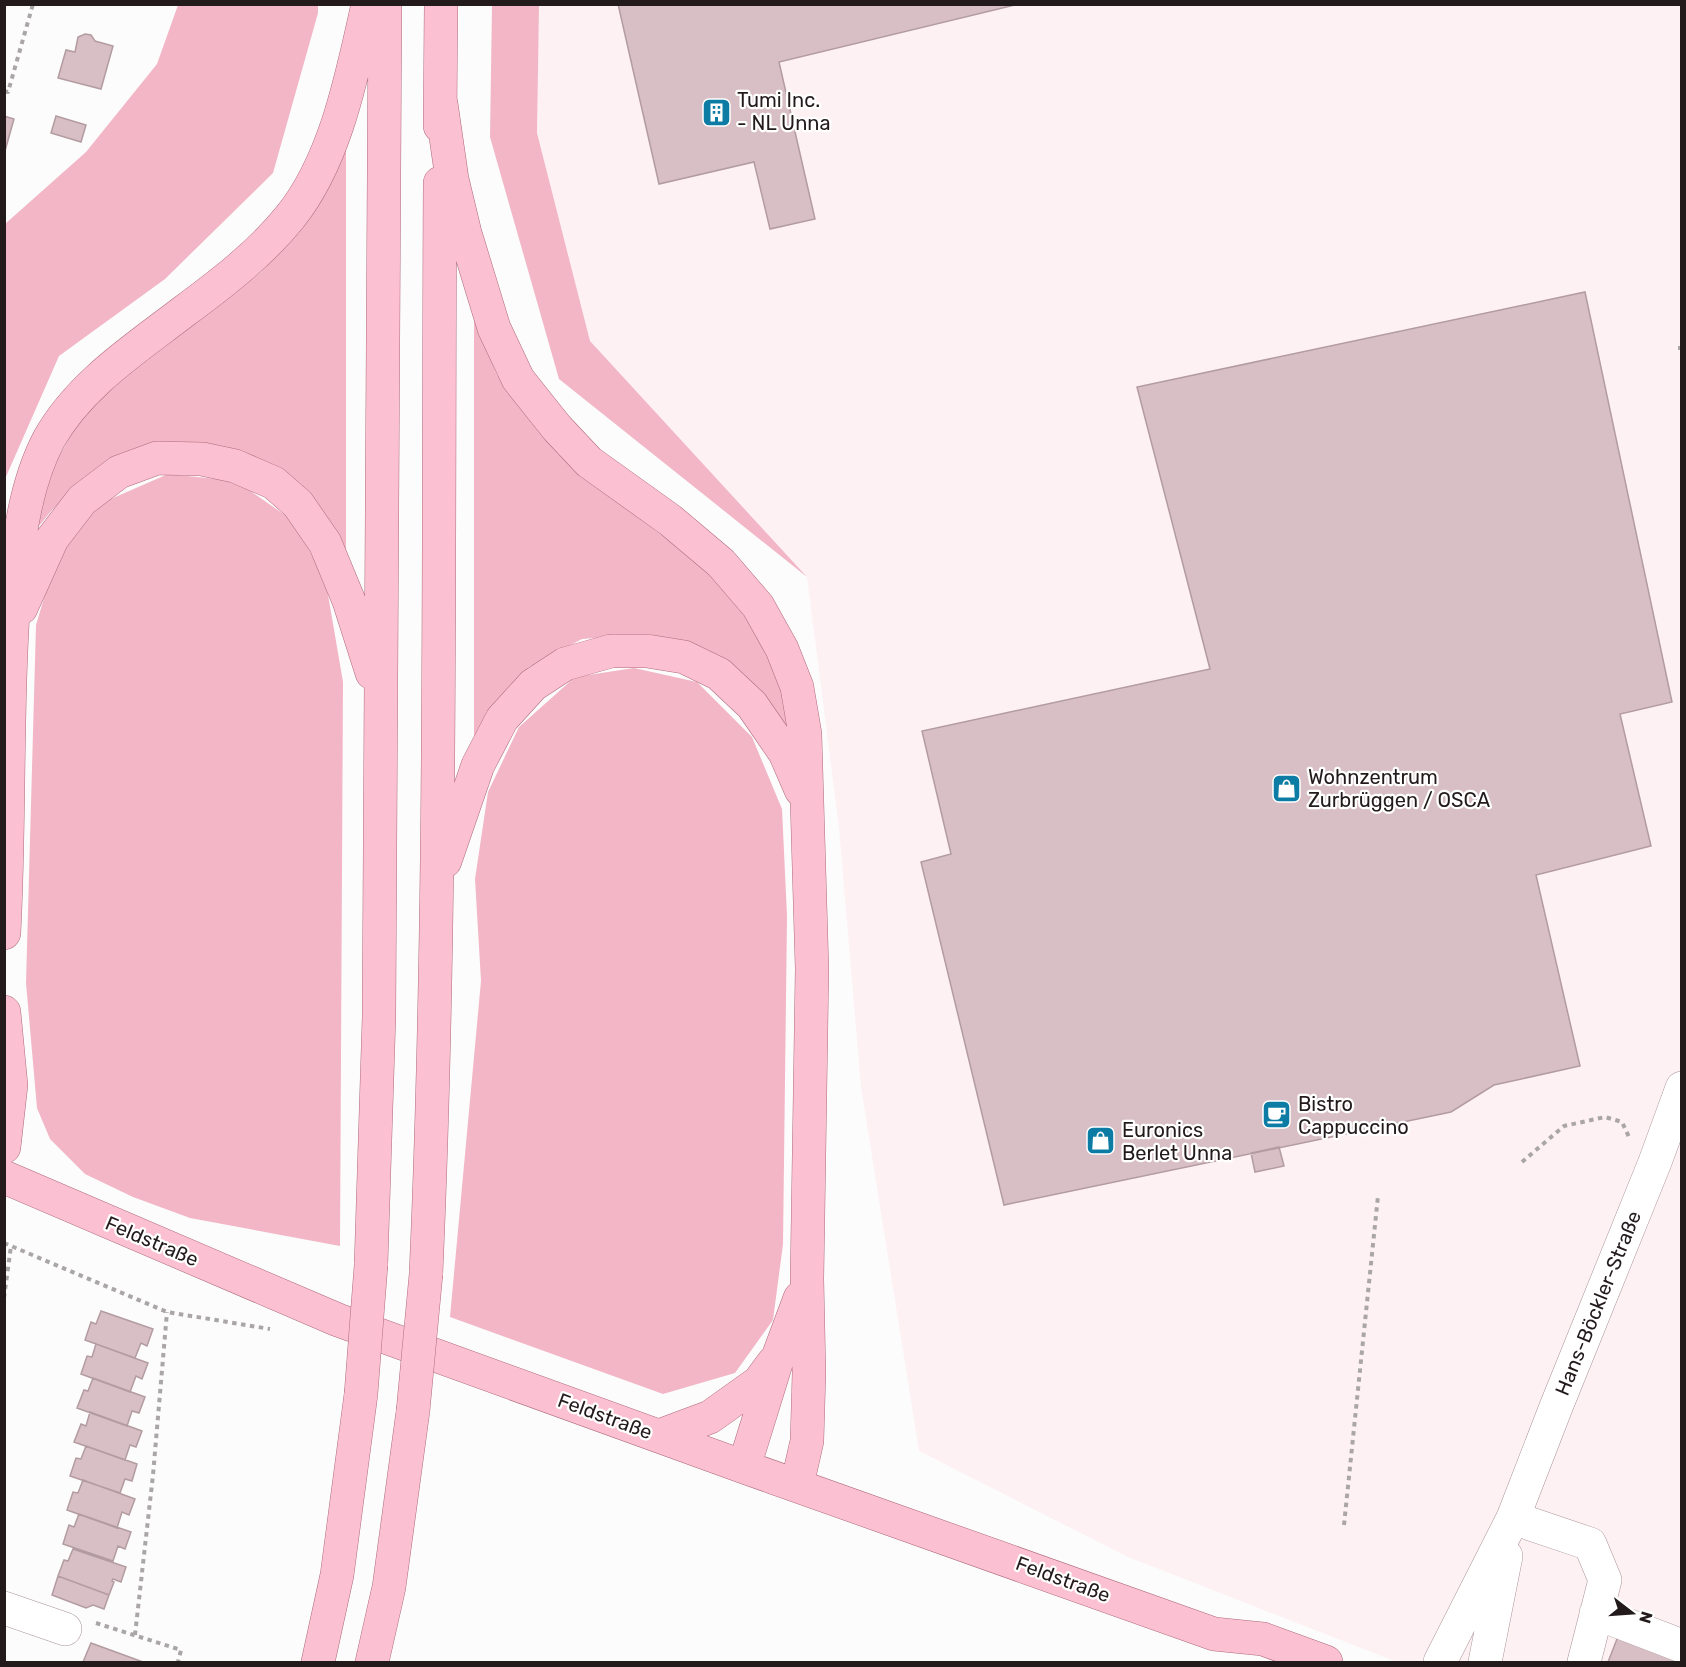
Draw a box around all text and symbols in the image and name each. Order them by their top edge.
place label: Tumi Inc. - NL Unna [737,88,830,135]
building icon: Tumi Inc. - NL Unna [700,96,732,128]
place label: Wohnzentrum Zurbrüggen / OSCA [1308,765,1490,812]
shop icon: Wohnzentrum Zurbrüggen / OSCA [1271,772,1303,804]
place label: Bistro Cappuccino [1298,1092,1409,1139]
cafe icon: Bistro Cappuccino [1261,1099,1293,1131]
place label: Euronics Berlet Unna [1122,1118,1232,1165]
shop icon: Euronics Berlet Unna [1085,1125,1117,1157]
street label: Hans-Böckler-Straße [1550,1207,1646,1399]
street label: Feldstraße [102,1211,202,1271]
street label: Feldstraße [554,1388,656,1444]
street label: Feldstraße [1012,1551,1114,1607]
north arrow [1602,1583,1662,1643]
text: N [1635,1609,1657,1626]

